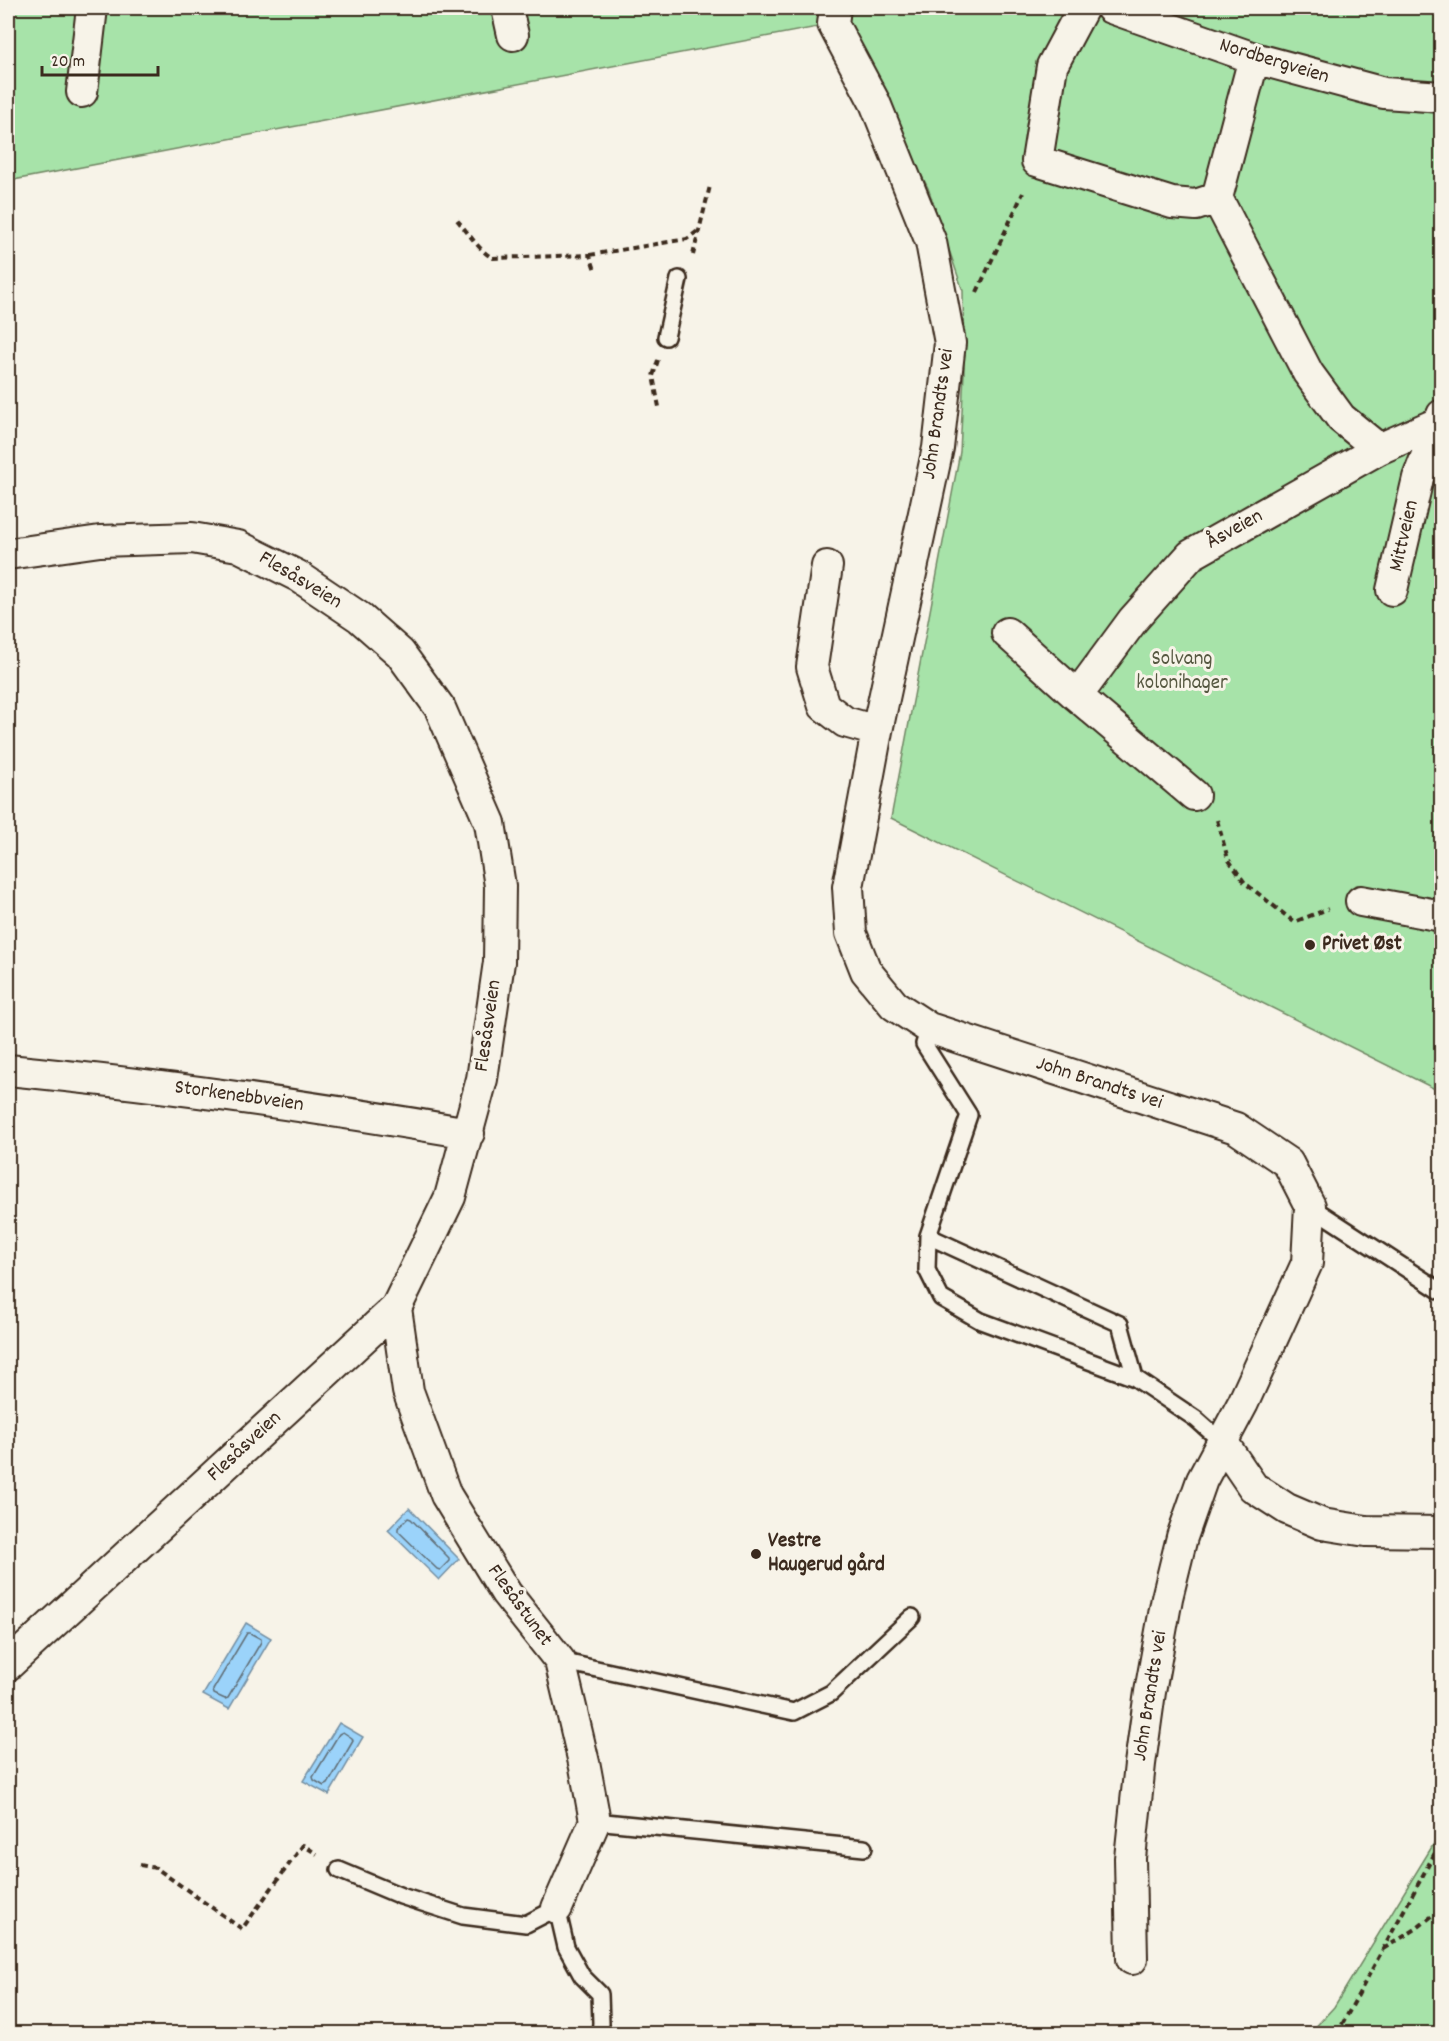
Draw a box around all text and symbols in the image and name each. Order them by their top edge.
street label: Nordbergveien [1215,31,1333,93]
scale bar [42,39,158,77]
text: 20 m [51,50,85,75]
street label: John Brandts vei [915,347,963,481]
street label: Mittveien [1382,497,1428,575]
street label: Åsveien [1201,502,1269,558]
street label: Flesåsveien [253,544,347,618]
park label: Solvang kolonihager [1136,645,1228,699]
place label: Privet Øst [1322,930,1402,960]
marker: Privet Øst [1303,938,1317,952]
street label: Flesåsveien [468,978,510,1074]
street label: John Brandts vei [1032,1049,1166,1119]
street label: Storkenebbveien [173,1073,305,1121]
street label: Flesåsveien [201,1404,289,1490]
place label: Vestre Haugerud gård [768,1527,885,1581]
marker: Vestre Haugerud gård [749,1547,763,1561]
street label: Flesåstunet [479,1559,559,1654]
street label: John Brandts vei [1126,1629,1176,1763]

